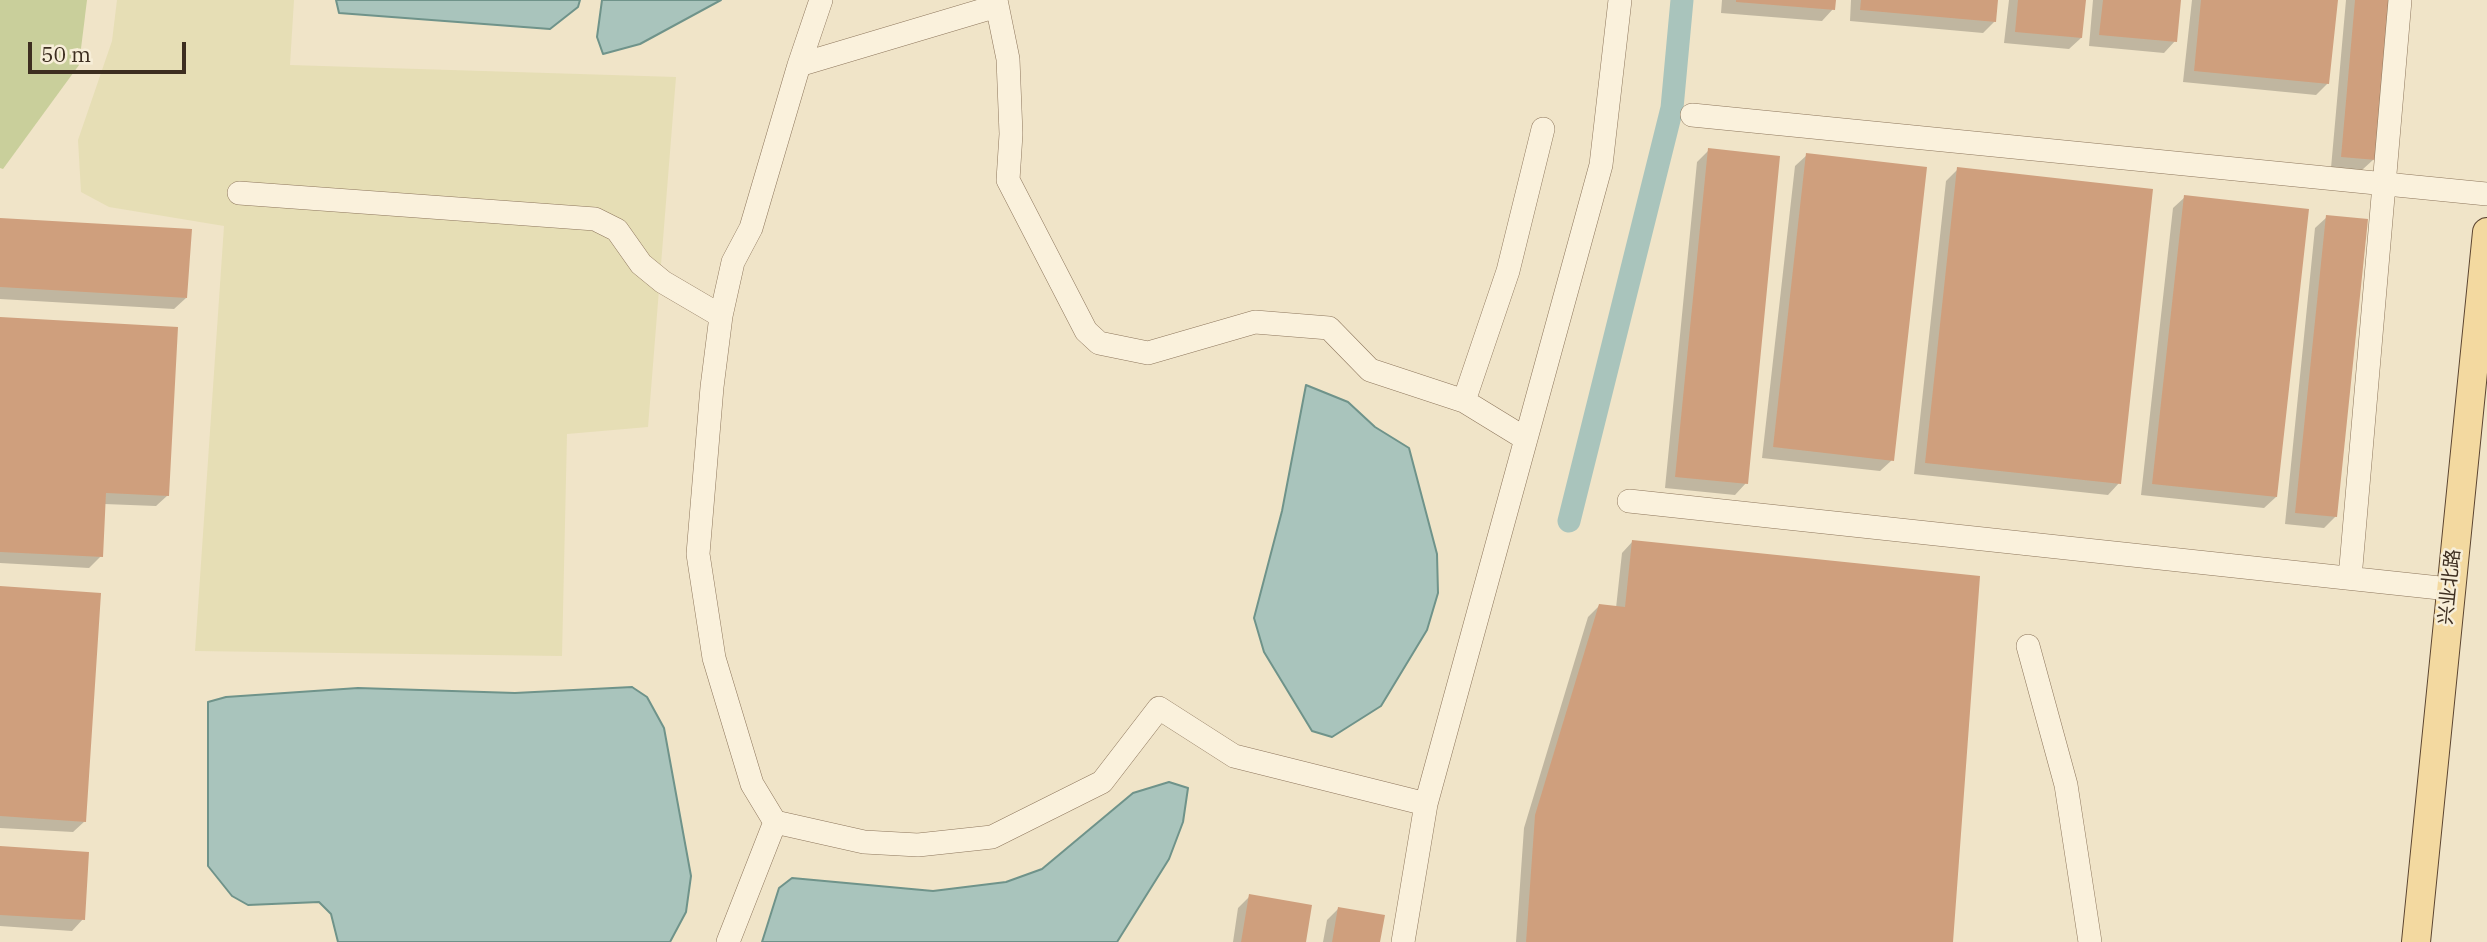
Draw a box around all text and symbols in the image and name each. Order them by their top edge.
scale bar [32,28,189,72]
text: 50 m [41,40,91,68]
street label: 兴业北路 [2435,548,2465,626]

